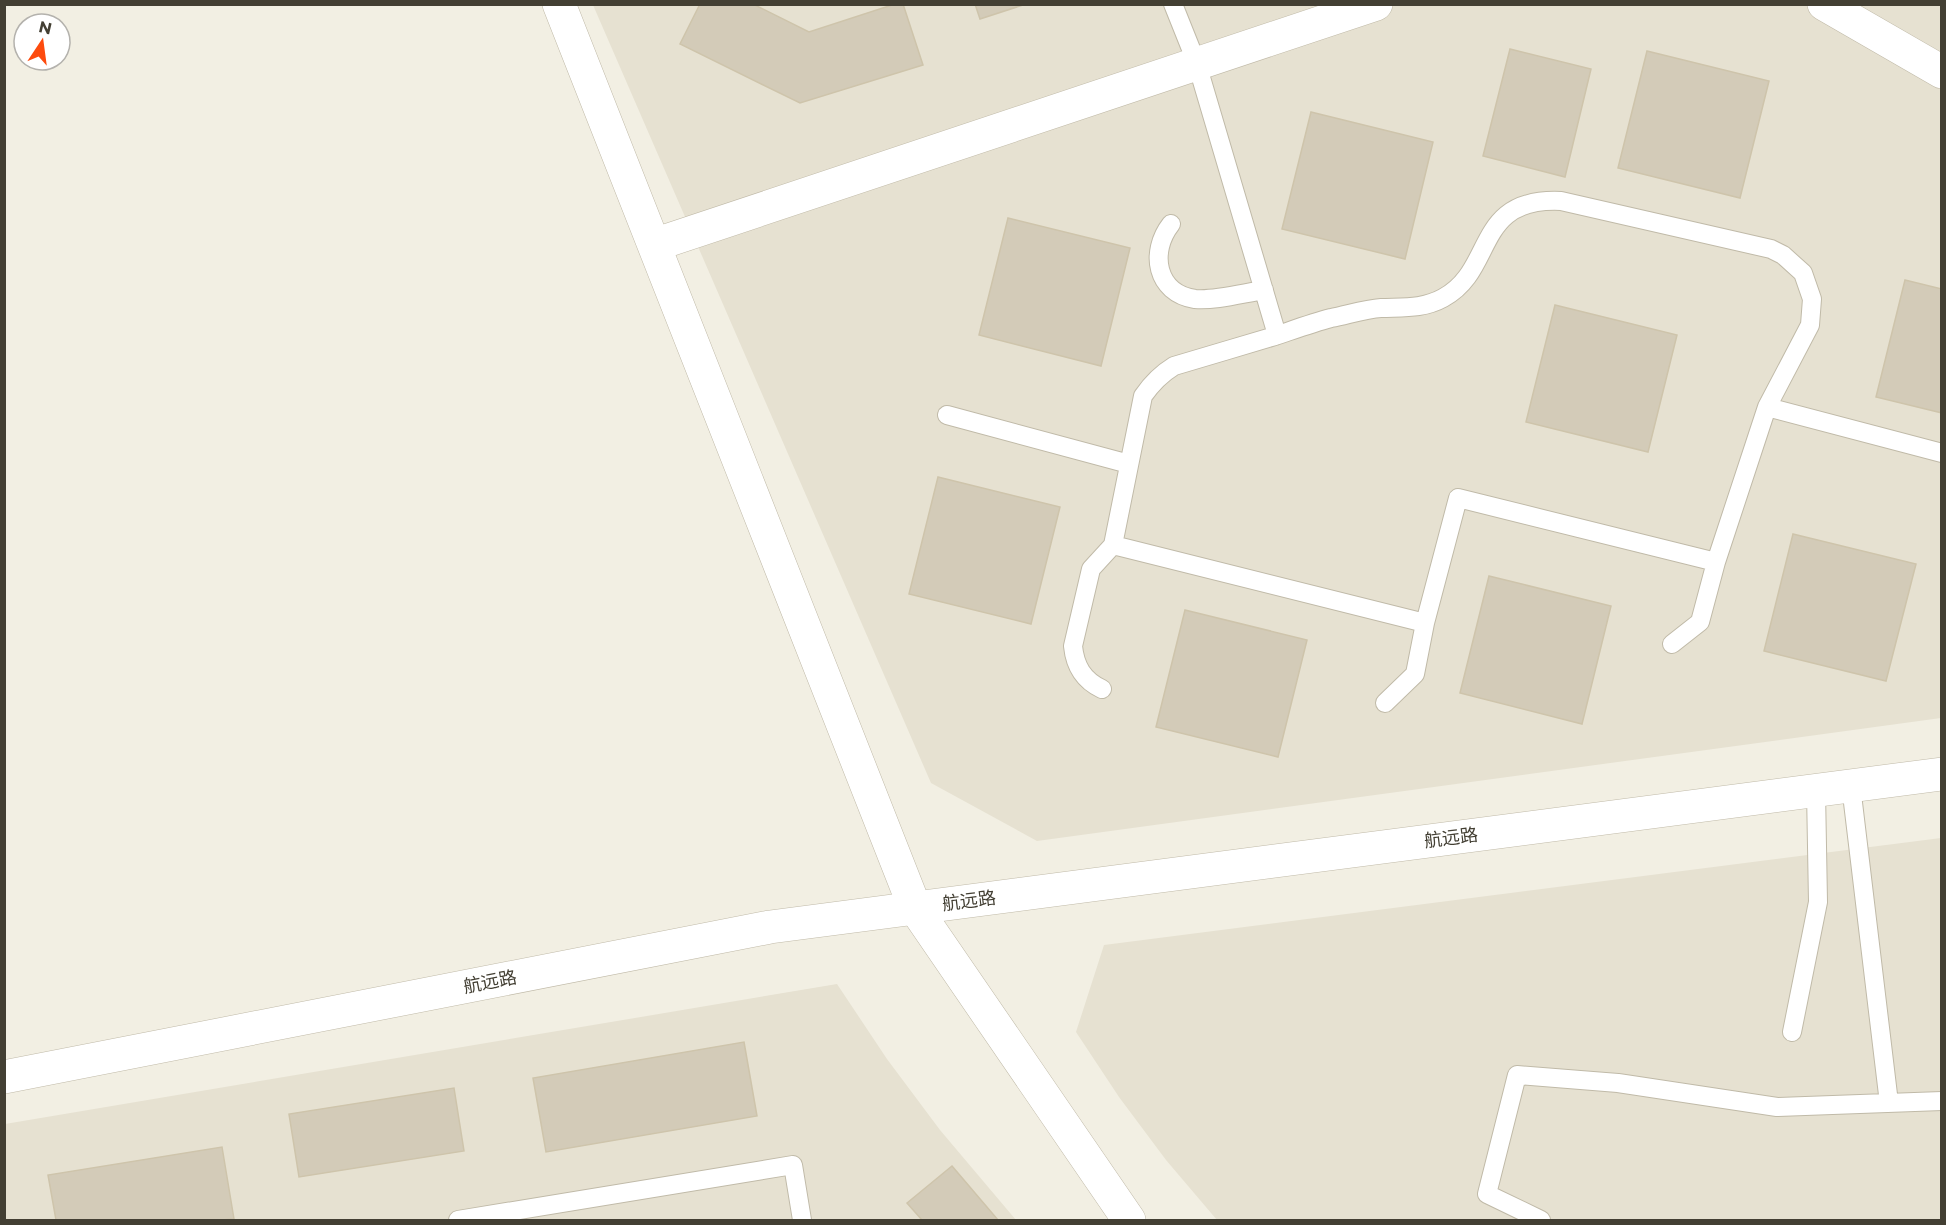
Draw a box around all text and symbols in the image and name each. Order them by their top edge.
north arrow [12,12,72,72]
text: N [37,17,54,39]
street label: 航远路 [1423,824,1479,852]
street label: 航远路 [941,887,997,915]
street label: 航远路 [461,966,519,998]

